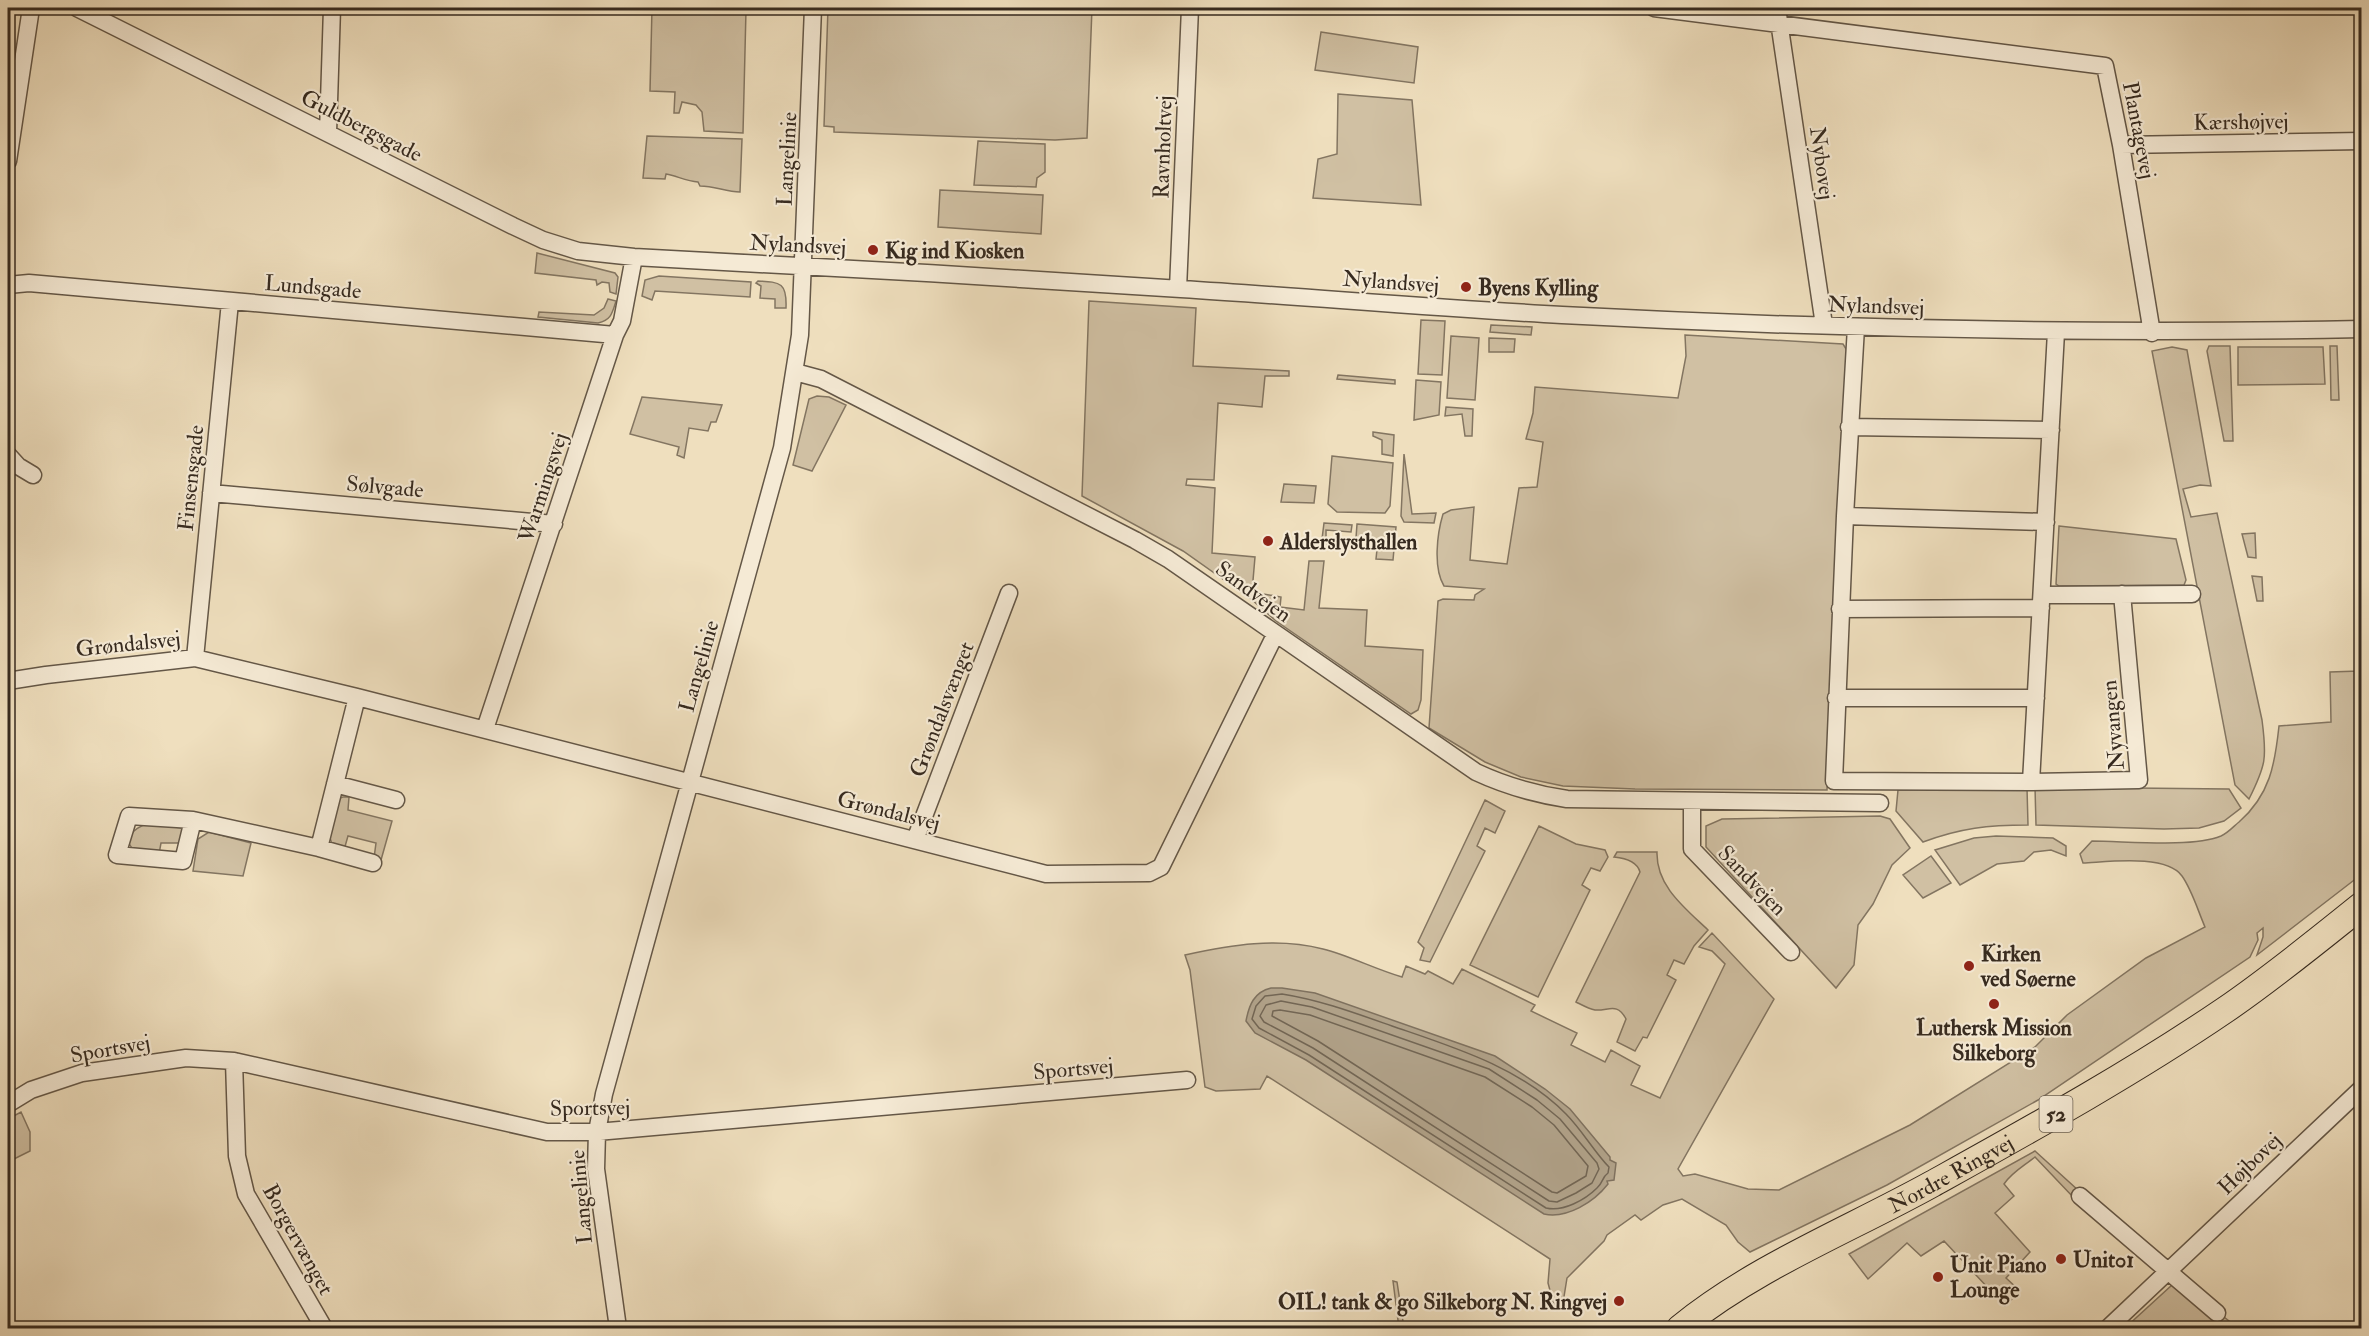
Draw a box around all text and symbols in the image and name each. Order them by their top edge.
street label: Plantagevej [2116,79,2162,181]
street label: Guldbergsgade [296,83,427,168]
street label: Ravnholtvej [1147,95,1179,199]
street label: Kærshøjvej [2193,107,2289,137]
street label: Langelinie [771,111,803,207]
street label: Nybovej [1803,125,1841,202]
street label: Nylandsvej [749,228,847,262]
place label: Kig ind Kiosken [885,237,1025,266]
marker: Kig ind Kiosken [866,243,880,257]
street label: Nylandsvej [1342,265,1440,299]
street label: Lundsgade [263,269,362,305]
place label: Byens Kylling [1478,274,1599,303]
marker: Byens Kylling [1459,280,1473,294]
street label: Nylandsvej [1827,290,1925,322]
street label: Finsensgade [172,424,210,532]
street label: Warmingsvej [512,429,574,547]
street label: Sølvgade [345,470,425,504]
place label: Alderslysthallen [1279,528,1418,557]
marker: Alderslysthallen [1261,534,1275,548]
street label: Sandvejen [1210,555,1297,629]
street label: Langelinie [673,617,725,715]
street label: Grøndalsvej [74,625,182,663]
street label: Grøndalsvænget [903,638,981,781]
street label: Nyvangen [2095,679,2131,771]
street label: Grøndalsvej [834,785,943,837]
street label: Sandvejen [1712,839,1793,922]
place label: Kirken ved Søerne [1980,940,2076,993]
marker: Kirken ved Søerne [1962,959,1976,973]
marker: Luthersk Mission Silkeborg [1987,997,2001,1011]
place label: Luthersk Mission Silkeborg [1916,1014,2073,1068]
street label: Sportsvej [68,1028,152,1071]
street label: Sportsvej [1032,1052,1114,1087]
street label: Sportsvej [550,1093,630,1124]
road number: 52 [2040,1096,2072,1132]
street label: Højbovej [2212,1126,2288,1201]
street label: Nordre Ringvej [1884,1129,2018,1220]
street label: Langelinie [563,1149,599,1245]
street label: Borgervænget [256,1179,340,1300]
place label: Unit01 [2073,1246,2134,1274]
place label: Unit Piano Lounge [1950,1251,2047,1305]
marker: Unit01 [2054,1252,2068,1266]
marker: Unit Piano Lounge [1931,1270,1945,1284]
place label: OIL! tank & go Silkeborg N. Ringvej [1278,1288,1607,1317]
marker: OIL! tank & go Silkeborg N. Ringvej [1612,1294,1626,1308]

